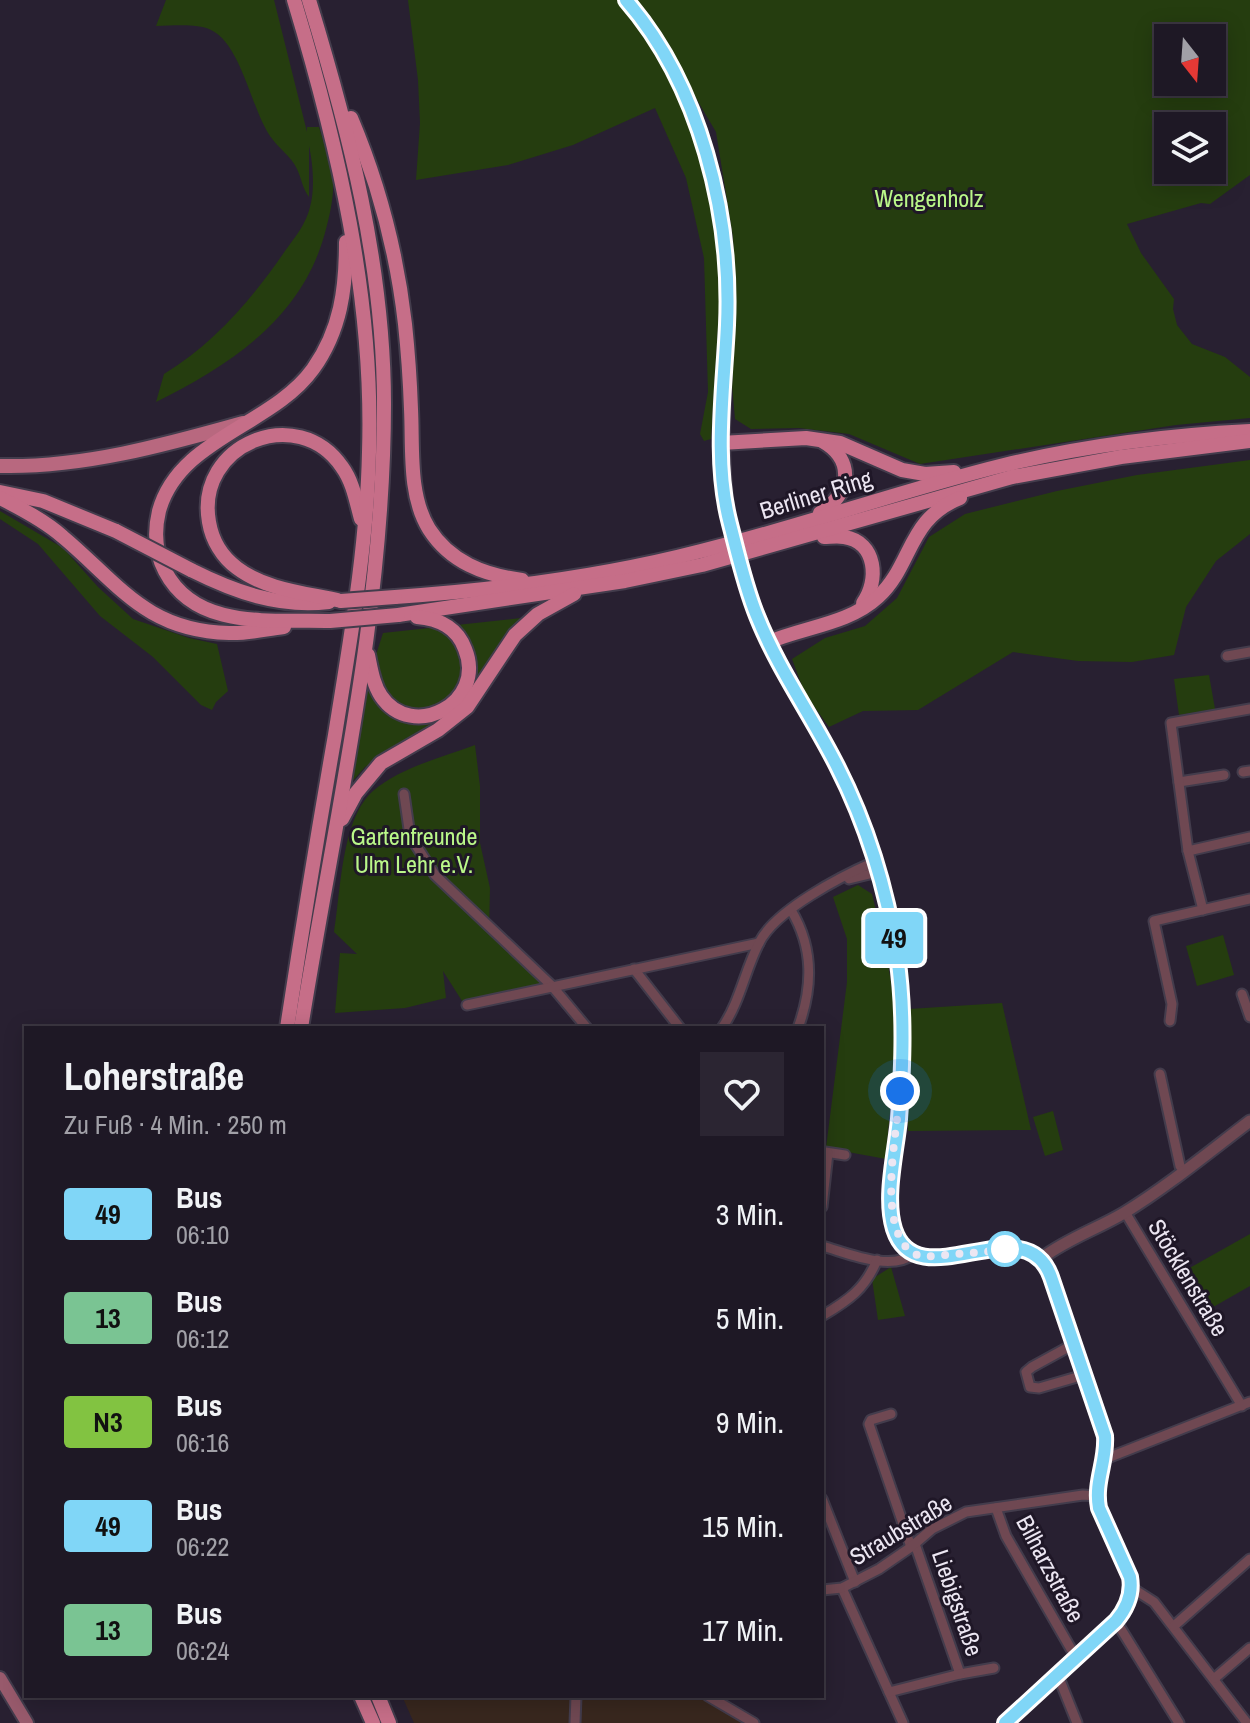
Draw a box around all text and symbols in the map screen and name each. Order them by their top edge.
north arrow [1154,24,1226,96]
map controls [1154,24,1226,184]
button: layers [1154,112,1226,184]
park label: Wengenholz [874,182,984,214]
street label: Berliner Ring [756,462,876,526]
park label: Gartenfreunde Ulm Lehr e.V. [351,820,477,880]
line badge: 49 [858,912,930,964]
text: 49 [881,919,907,957]
text: Loherstraße [64,1051,244,1102]
button: heart [700,1052,784,1136]
your location [880,1071,920,1111]
text: Zu Fuß · 4 Min. · 250 m [64,1107,287,1142]
text: Bus [176,1177,222,1217]
text: 3 Min. [716,1194,784,1234]
text: 49 [95,1195,121,1233]
street label: Stöcklenstraße [1141,1213,1236,1342]
text: 06:10 [176,1217,229,1252]
unlabelled marker [988,1232,1022,1266]
text: Bus [176,1281,222,1321]
text: 5 Min. [716,1298,784,1338]
text: 13 [95,1299,121,1337]
text: 06:12 [176,1321,229,1356]
text: Bus [176,1385,222,1425]
text: 9 Min. [716,1402,784,1442]
text: N3 [93,1403,123,1441]
text: 06:16 [176,1425,229,1460]
street label: Straubstraße [843,1486,957,1572]
text: Bus [176,1489,222,1529]
text: 15 Min. [702,1506,784,1546]
text: 49 [95,1507,121,1545]
street label: Bilharzstraße [1009,1509,1092,1628]
text: 06:22 [176,1529,229,1564]
street label: Liebigstraße [925,1545,991,1660]
text: Bus [176,1593,222,1633]
text: 17 Min. [702,1610,784,1650]
text: 13 [95,1611,121,1649]
text: 06:24 [176,1633,229,1668]

